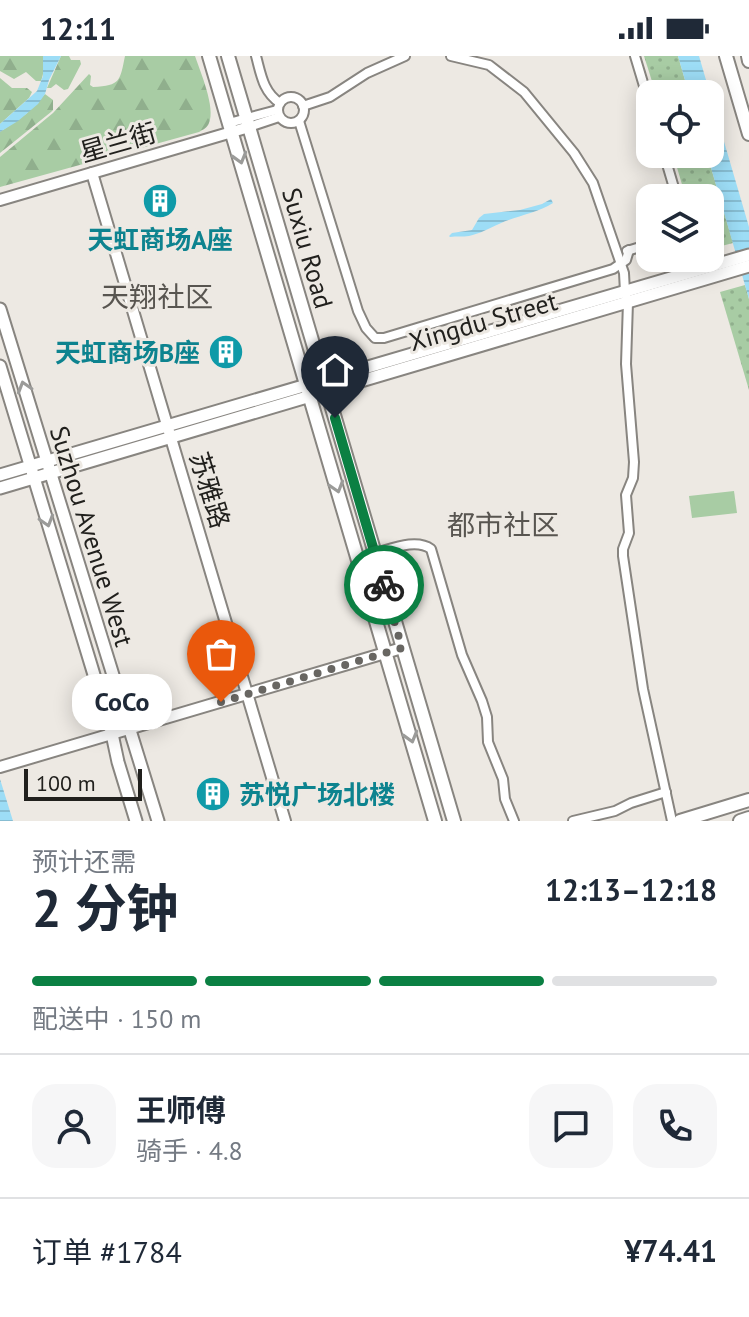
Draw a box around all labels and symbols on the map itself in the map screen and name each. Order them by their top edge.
street label: 星兰街 [76,115,160,169]
one-way arrow [230,150,247,164]
building icon: 天虹商场A座 [141,182,179,220]
street label: Suxiu Road [275,184,341,312]
place label: 天虹商场A座 [87,223,233,256]
district label: 天翔社区 [101,278,213,315]
street label: Xingdu Street [405,284,561,358]
building icon: 天虹商场B座 [207,333,245,371]
place label: 天虹商场B座 [55,336,200,369]
pin [301,336,369,418]
one-way arrow [17,380,33,394]
street label: Suzhou Avenue West [43,422,141,650]
street label: 苏雅路 [183,448,237,532]
one-way arrow [328,480,344,494]
district label: 都市社区 [447,506,559,543]
one-way arrow [38,514,54,528]
courier [344,545,424,625]
pin [187,620,255,702]
callout: CoCo [73,674,173,730]
one-way arrow [402,729,418,743]
scale bar [24,765,142,801]
building icon: 苏悦广场北楼 [194,775,232,813]
place label: 苏悦广场北楼 [239,778,395,811]

